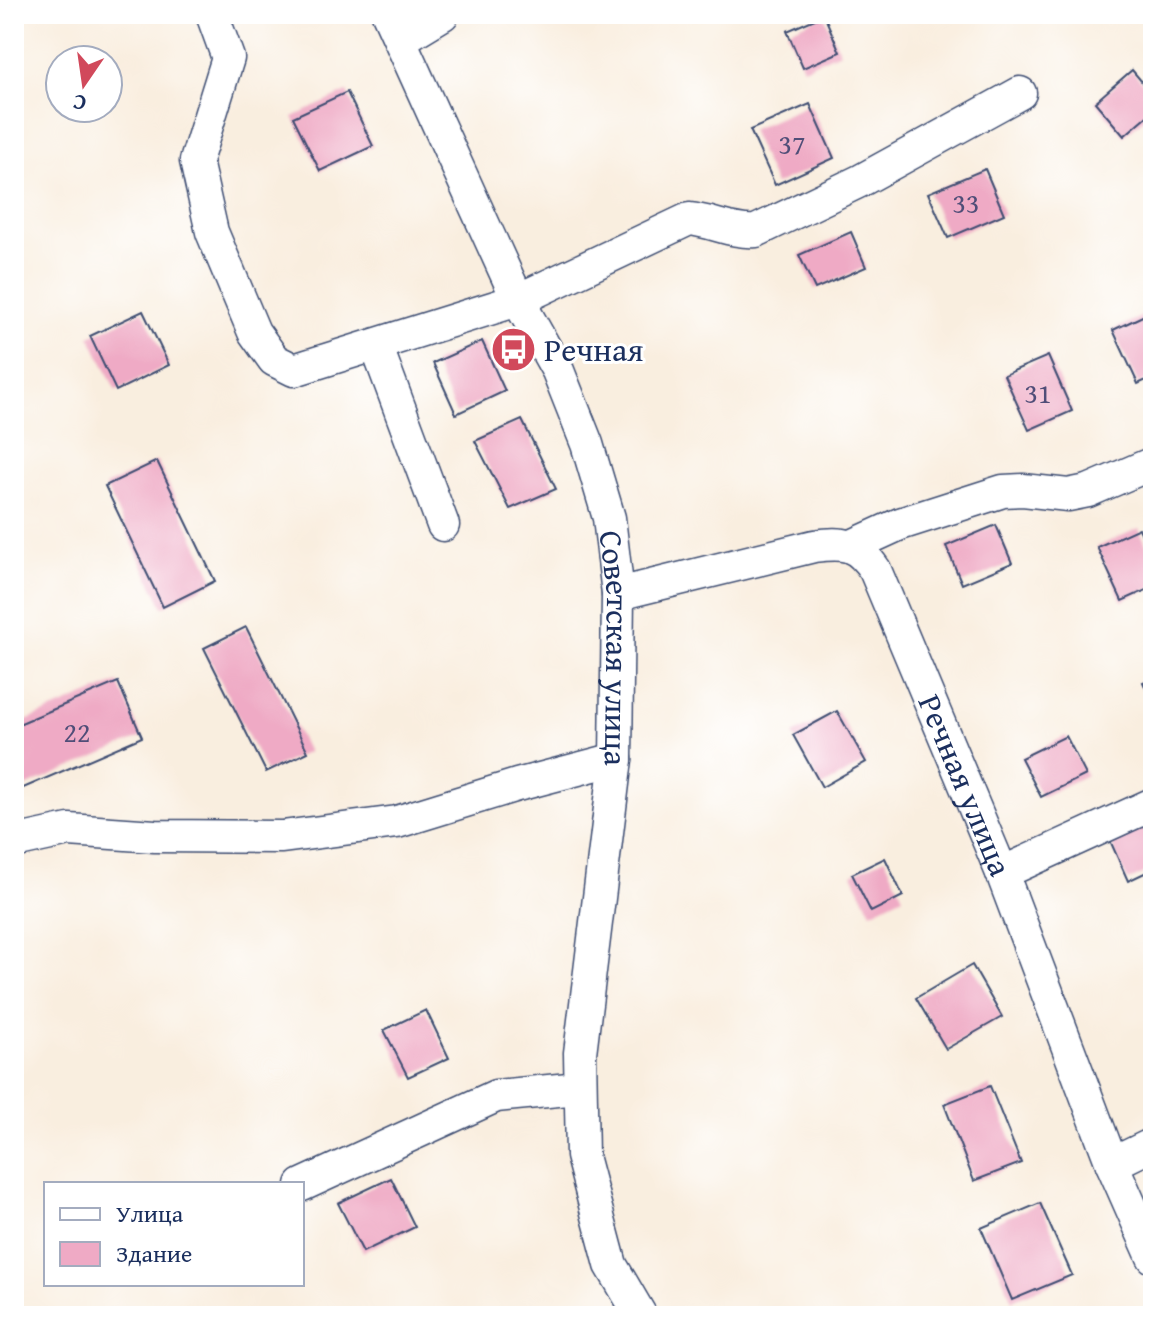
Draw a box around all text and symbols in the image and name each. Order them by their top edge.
north arrow [44,44,124,124]
text: С [70,86,89,120]
house number: 37 [779,123,805,164]
house number: 33 [953,182,979,223]
bus stop icon: Речная [489,326,537,374]
place label: Речная [544,326,643,373]
house number: 31 [1025,372,1051,413]
street label: Советская улица [588,528,642,767]
street label: Речная улица [907,687,1025,884]
house number: 22 [64,711,90,752]
legend [44,1182,304,1286]
text: Улица [116,1196,184,1231]
text: Здание [116,1236,192,1271]

